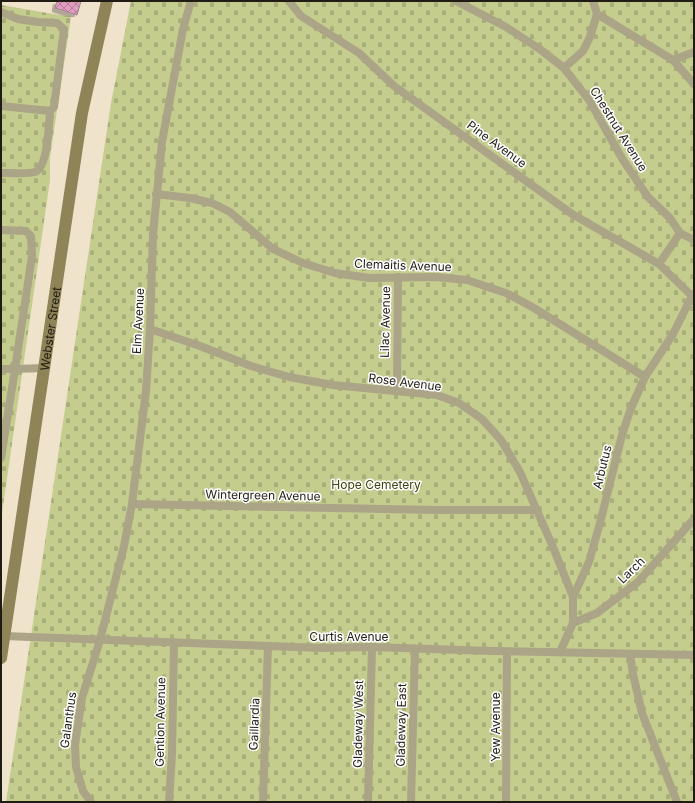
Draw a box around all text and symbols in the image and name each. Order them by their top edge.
street label: Chestnut Avenue [587,84,651,174]
street label: Pine Avenue [464,117,530,171]
street label: Clemaitis Avenue [354,256,452,274]
street label: Webster Street [36,286,64,372]
street label: Lilac Avenue [377,286,393,358]
street label: Elm Avenue [129,288,147,354]
street label: Rose Avenue [368,370,442,394]
street label: Arbutus [589,443,615,491]
park label: Hope Cemetery [331,477,421,492]
street label: Wintergreen Avenue [205,486,321,504]
street label: Larch [614,554,648,586]
street label: Curtis Avenue [309,629,389,644]
street label: Gention Avenue [152,677,168,767]
street label: Gladeway West [350,680,366,768]
street label: Gladeway East [393,683,409,767]
street label: Galanthus [57,691,79,749]
street label: Yew Avenue [488,692,503,762]
street label: Gaillardia [246,698,262,750]

